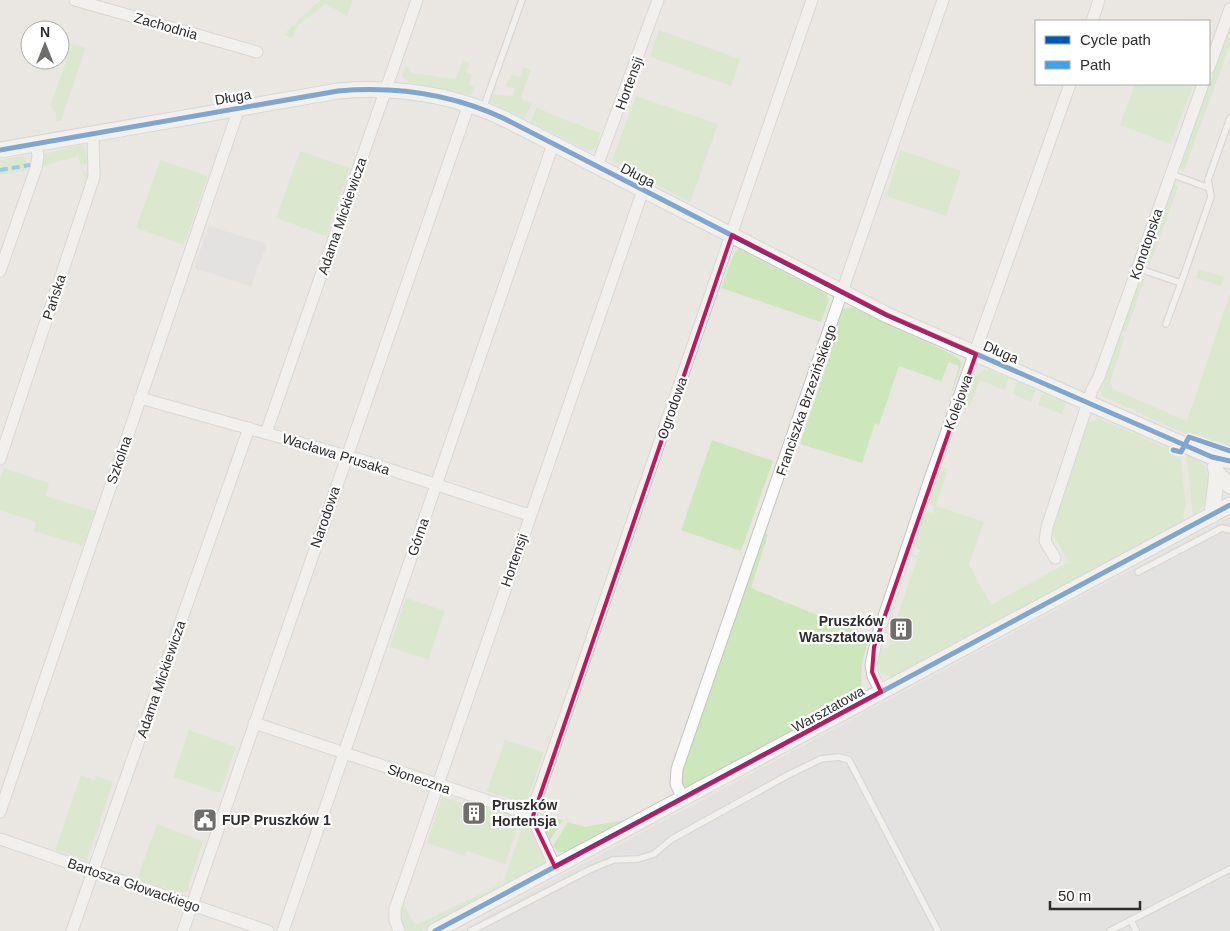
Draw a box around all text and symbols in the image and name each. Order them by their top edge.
street label: Zachodnia [132,9,200,43]
north arrow [20,20,70,70]
legend [1035,20,1210,85]
text: N [40,24,50,40]
text: Cycle path [1080,31,1151,48]
street label: Hortensji [612,54,646,112]
text: Path [1080,56,1111,73]
street label: Długa [214,86,253,108]
street label: Adama Mickiewicza [314,155,370,277]
street label: Długa [618,160,658,191]
street label: Konotopska [1126,206,1166,282]
street label: Pańska [39,272,69,322]
street label: Franciszka Brzezińskiego [773,322,839,478]
street label: Długa [981,337,1021,367]
street label: Kolejowa [941,372,975,431]
street label: Ogrodowa [654,375,690,441]
street label: Wacława Prusaka [280,430,392,478]
street label: Szkolna [103,434,135,486]
street label: Narodowa [307,484,343,550]
street label: Górna [404,516,432,558]
street label: Hortensji [497,531,531,589]
place label: Pruszków Warsztatowa [799,613,884,645]
building icon: Pruszków Warsztatowa [888,616,914,642]
street label: Adama Mickiewicza [133,618,189,740]
street label: Warsztatowa [789,682,867,735]
street label: Słoneczna [385,761,453,797]
place label: Pruszków Hortensja [492,797,557,829]
building icon: Pruszków Hortensja [461,800,487,826]
public building icon: FUP Pruszków 1 [192,807,218,833]
place label: FUP Pruszków 1 [222,812,331,828]
street label: Bartosza Głowackiego [66,855,203,915]
scale bar [1050,878,1140,910]
text: 50 m [1058,887,1091,904]

